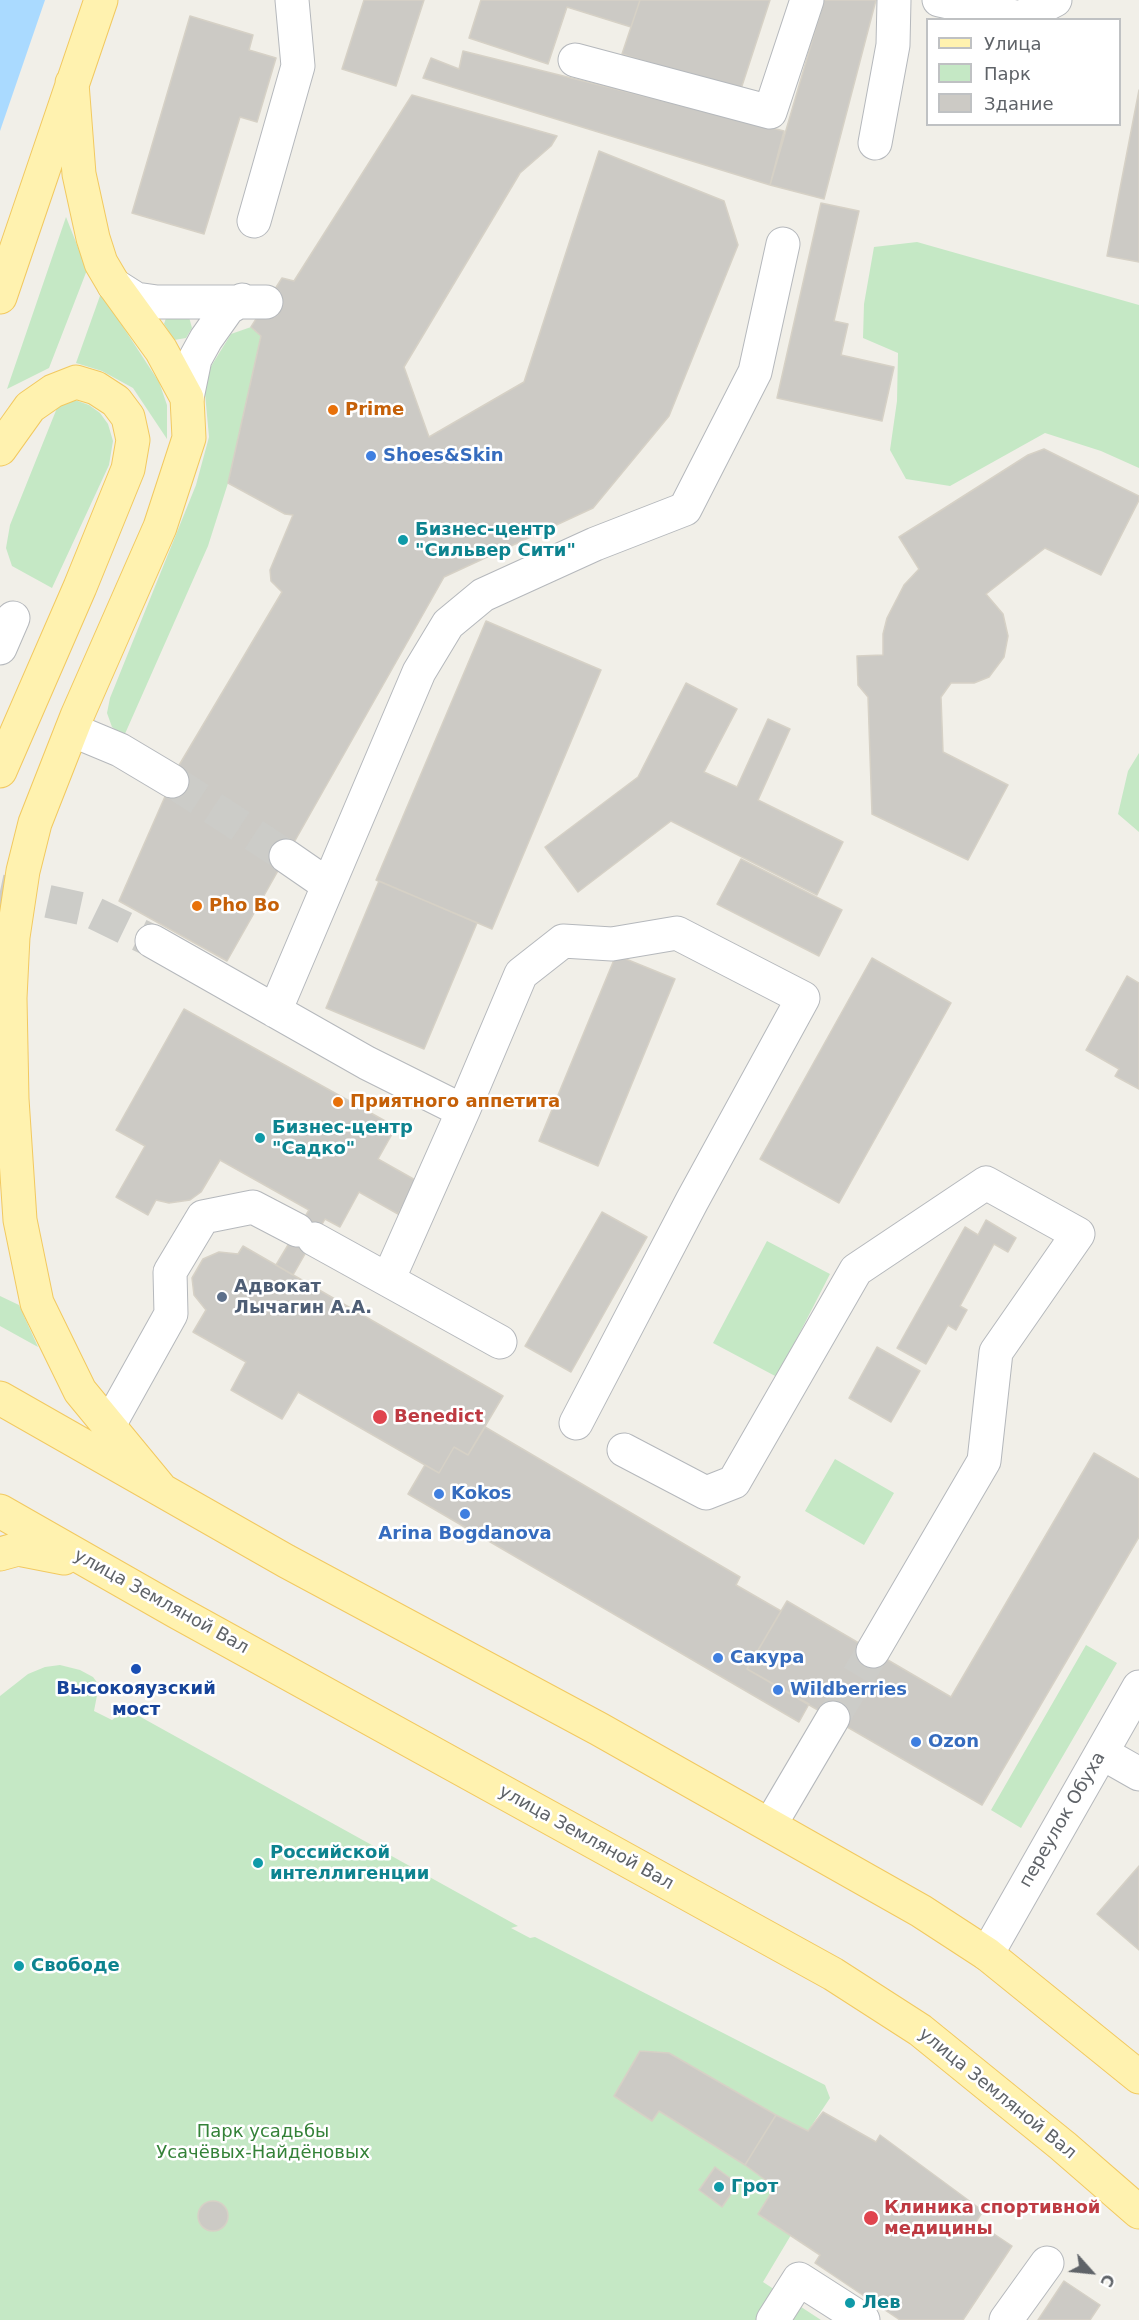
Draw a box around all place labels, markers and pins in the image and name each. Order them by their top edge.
place label: Prime [345,399,404,421]
marker: Prime [326,403,340,417]
place label: Shoes&Skin [383,445,504,467]
marker: Shoes&Skin [364,449,378,463]
place label: Бизнес-центр "Сильвер Сити" [415,519,576,562]
marker: Бизнес-центр "Сильвер Сити" [396,533,410,547]
place label: Pho Bo [209,895,280,917]
marker: Pho Bo [190,899,204,913]
place label: Приятного аппетита [350,1091,560,1113]
marker: Приятного аппетита [331,1095,345,1109]
place label: Бизнес-центр "Садко" [272,1117,413,1160]
marker: Бизнес-центр "Садко" [253,1131,267,1145]
place label: Адвокат Лычагин А.А. [234,1276,372,1318]
marker: Адвокат Лычагин А.А. [215,1290,229,1304]
place label: Benedict [394,1406,483,1428]
marker: Benedict [371,1408,389,1426]
place label: Kokos [451,1483,512,1505]
marker: Kokos [432,1487,446,1501]
marker: Arina Bogdanova [458,1507,472,1521]
place label: Arina Bogdanova [378,1523,552,1545]
place label: Сакура [730,1647,804,1669]
marker: Сакура [711,1651,725,1665]
marker: Высокояузский мост [129,1662,143,1676]
place label: Высокояузский мост [56,1678,216,1720]
place label: Wildberries [790,1679,907,1701]
marker: Wildberries [771,1683,785,1697]
place label: Ozon [928,1731,979,1753]
marker: Ozon [909,1735,923,1749]
place label: Российской интеллигенции [270,1842,429,1884]
marker: Российской интеллигенции [251,1856,265,1870]
place label: Свободе [31,1955,120,1977]
marker: Свободе [12,1959,26,1973]
place label: Грот [731,2176,778,2198]
marker: Грот [712,2180,726,2194]
place label: Клиника спортивной медицины [884,2197,1100,2240]
marker: Клиника спортивной медицины [862,2209,880,2227]
place label: Лев [862,2292,901,2314]
marker: Лев [843,2296,857,2310]

